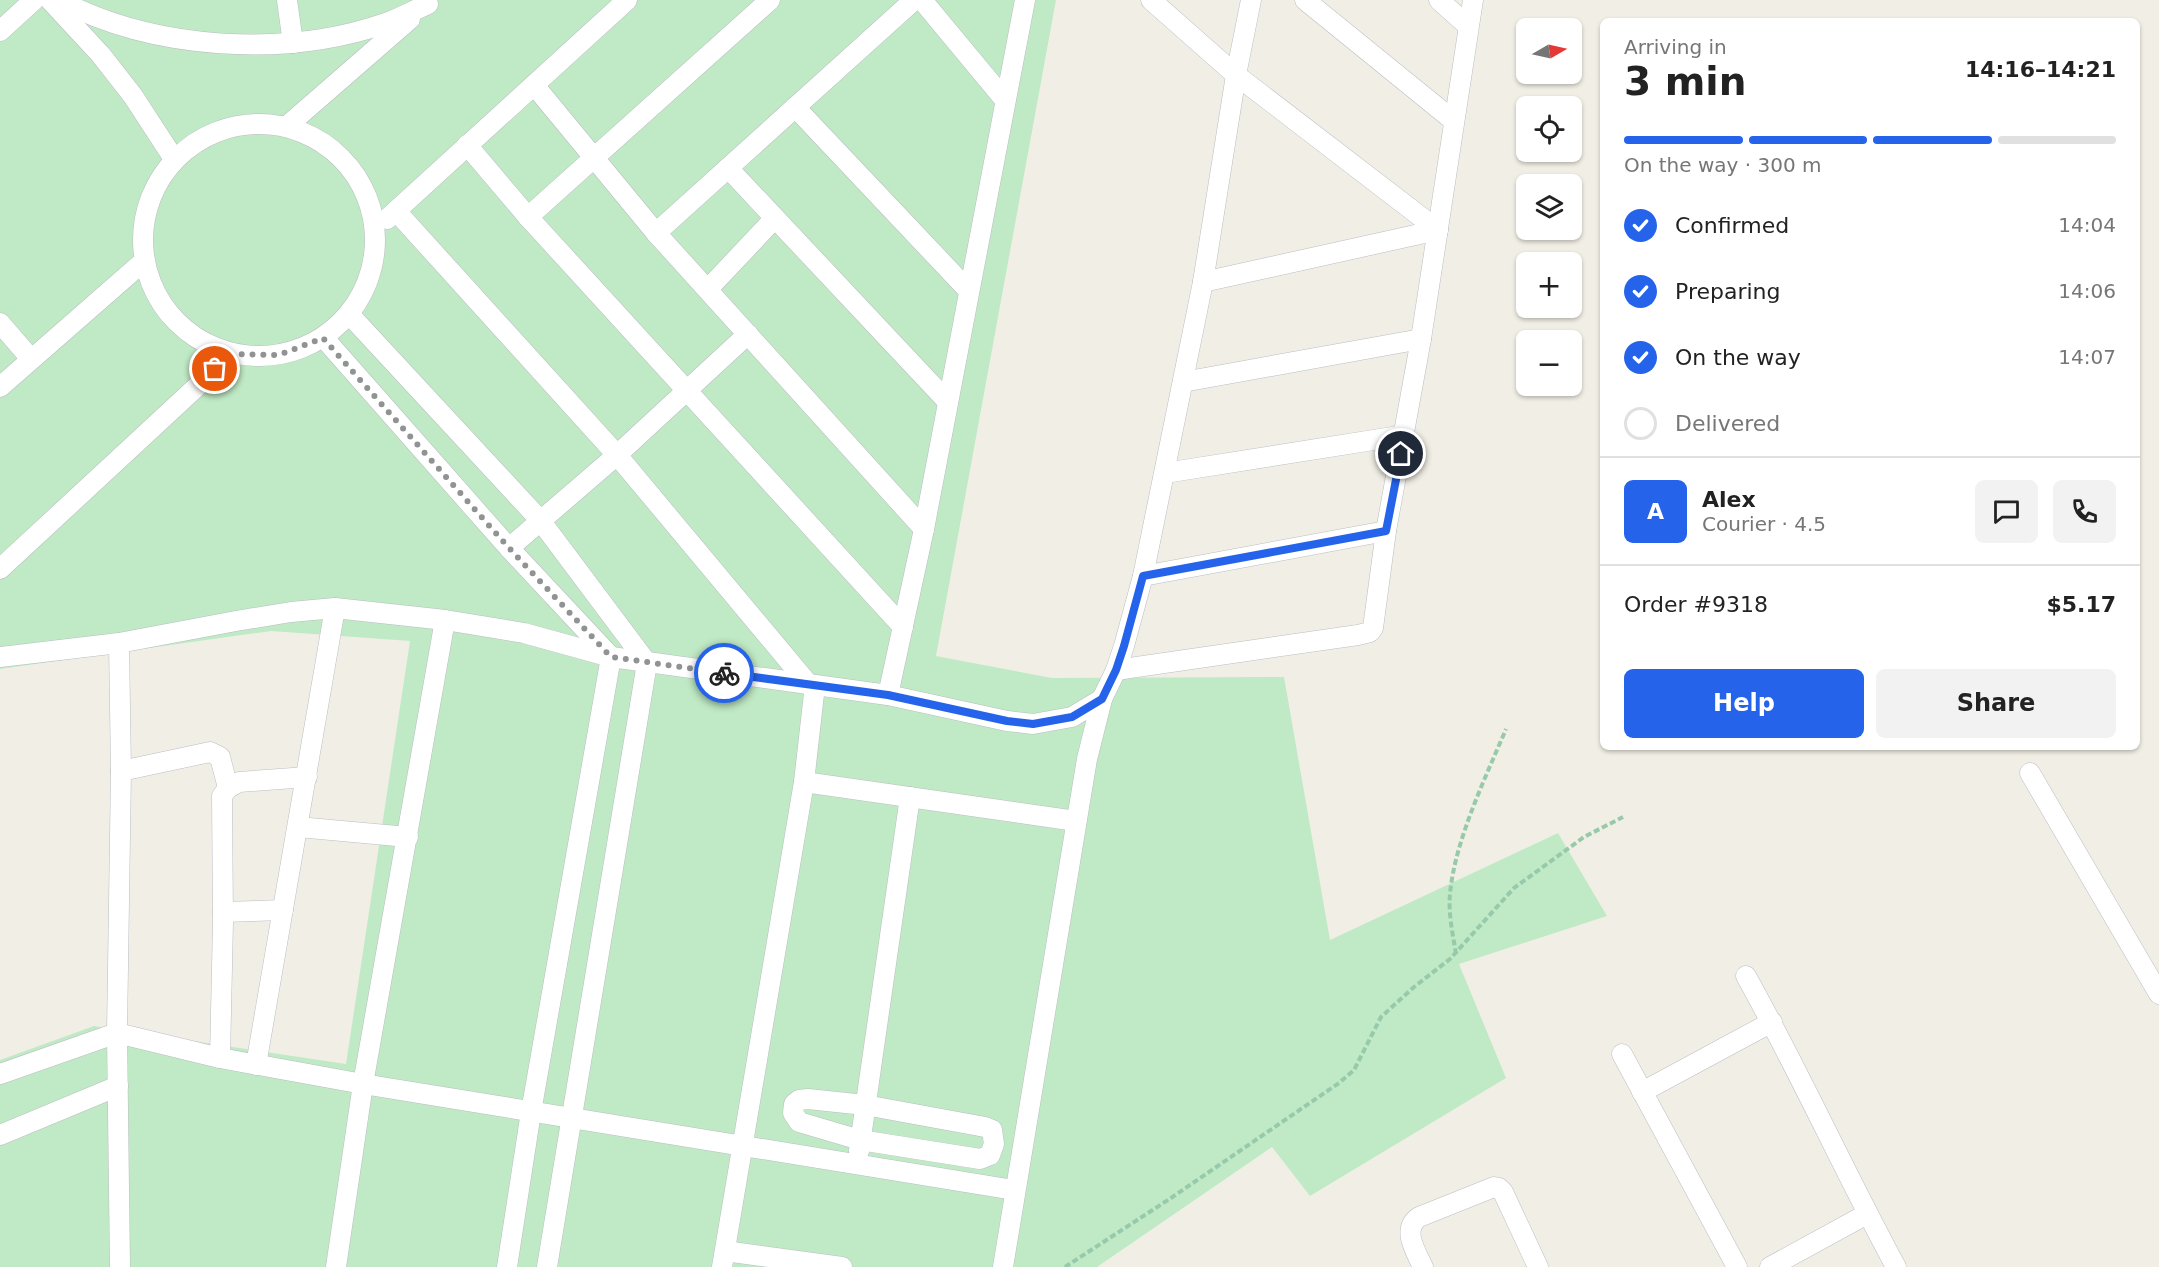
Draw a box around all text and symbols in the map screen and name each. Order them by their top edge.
north arrow [1516,18,1582,84]
map controls [1516,18,1582,396]
text: Arriving in [1624,35,1727,59]
text: 14:16–14:21 [1965,57,2116,82]
text: 3 min [1624,59,1746,104]
button: locate [1516,96,1582,162]
text: On the way · 300 m [1624,153,1822,177]
button: layers [1516,174,1582,240]
icon: check [1624,209,1657,242]
text: Confirmed [1675,213,1789,238]
text: 14:04 [2058,213,2116,237]
button: + [1516,252,1582,318]
icon: check [1624,275,1657,308]
text: Preparing [1675,279,1781,304]
text: 14:06 [2058,279,2116,303]
button: − [1516,330,1582,396]
icon: check [1624,341,1657,374]
pin [189,343,240,394]
text: On the way [1675,345,1801,370]
text: 14:07 [2058,345,2116,369]
icon: bag [198,352,231,385]
text: Delivered [1675,411,1780,436]
pin [1375,428,1426,479]
icon: home [1384,437,1417,470]
button: chat [1975,480,2038,543]
button: phone [2053,480,2116,543]
text: Alex [1702,487,1756,512]
text: A [1647,499,1664,524]
text: Courier · 4.5 [1702,512,1826,536]
text: Order #9318 [1624,592,1768,617]
text: $5.17 [2046,592,2116,617]
courier [694,643,754,703]
icon: bike [708,657,741,690]
button: Help [1624,669,1864,738]
button: Share [1876,669,2116,738]

